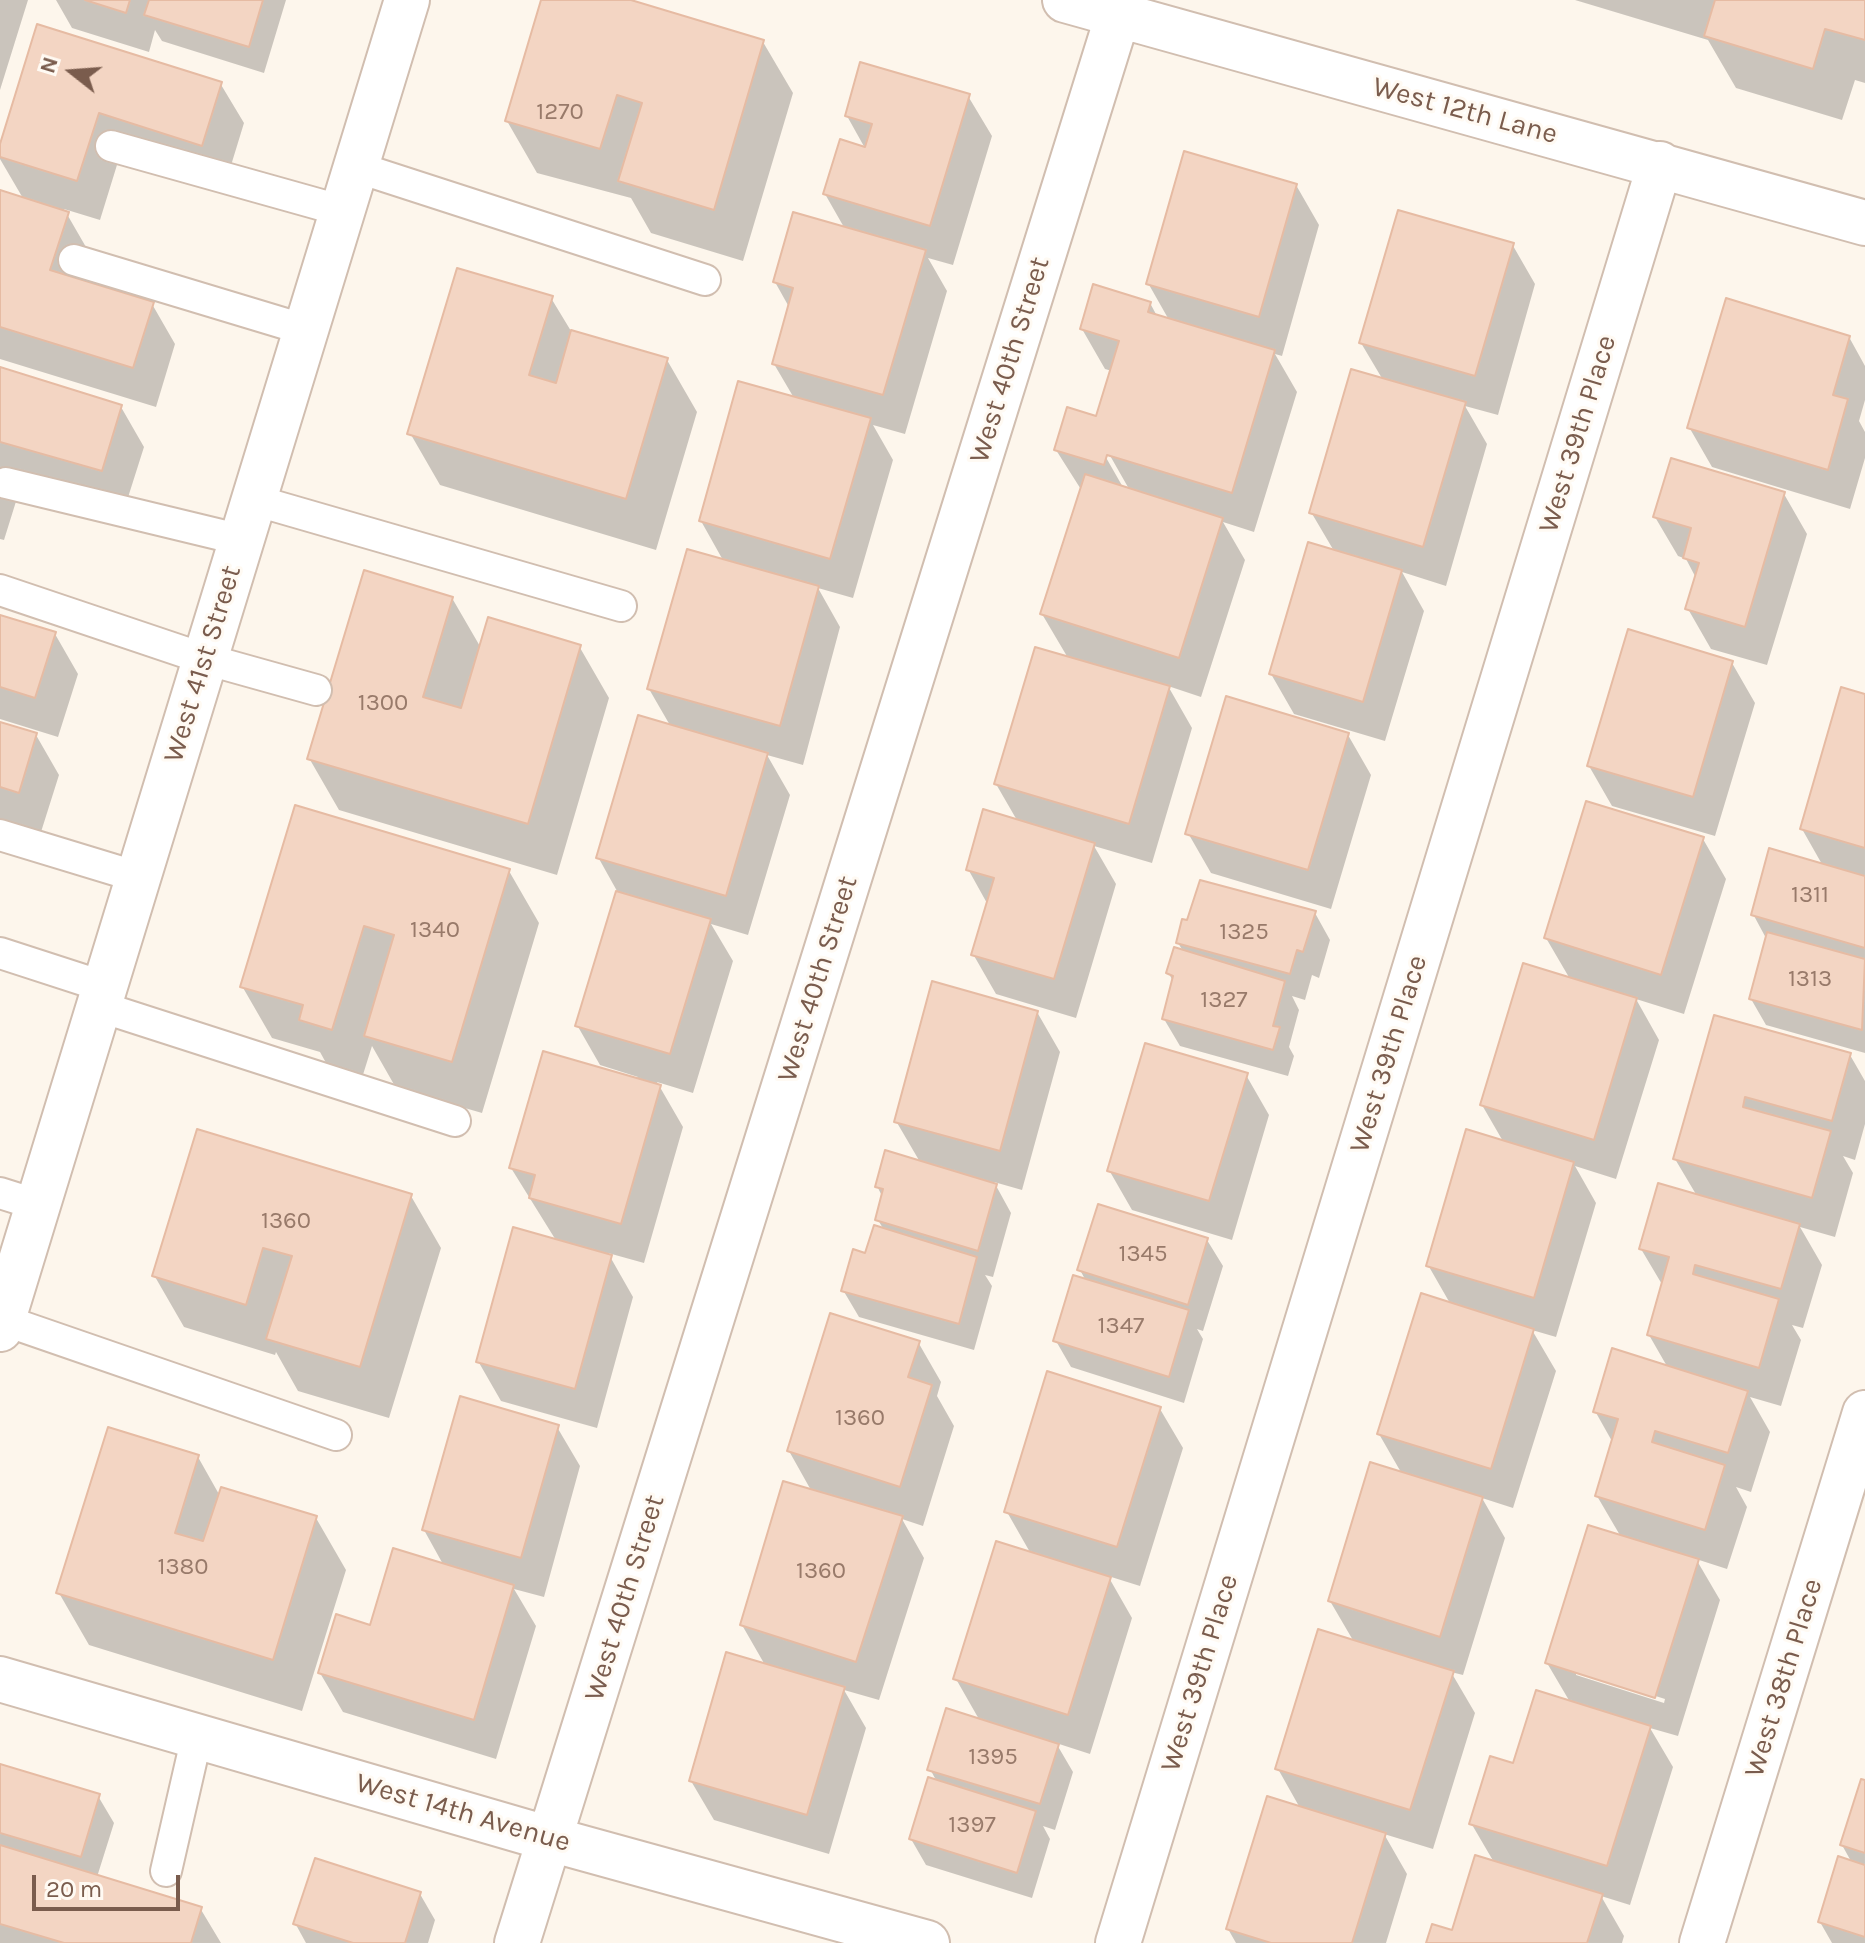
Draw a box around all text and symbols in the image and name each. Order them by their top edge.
north arrow [32,32,112,112]
text: N [34,54,64,76]
street label: West 12th Lane [1369,70,1561,152]
house number: 1270 [536,98,584,126]
street label: West 40th Street [963,253,1057,467]
street label: West 39th Place [1532,331,1624,537]
street label: West 41st Street [157,562,249,766]
house number: 1300 [358,689,408,717]
street label: West 40th Street [771,872,865,1086]
house number: 1311 [1791,881,1829,909]
house number: 1340 [410,916,460,944]
house number: 1325 [1219,918,1269,946]
street label: West 39th Place [1343,951,1435,1157]
house number: 1313 [1788,965,1832,993]
house number: 1327 [1200,986,1248,1014]
house number: 1360 [261,1207,311,1235]
house number: 1345 [1118,1240,1168,1268]
house number: 1347 [1098,1312,1144,1340]
house number: 1360 [835,1404,885,1432]
street label: West 40th Street [578,1491,672,1705]
house number: 1380 [157,1553,209,1581]
house number: 1360 [796,1557,846,1585]
street label: West 39th Place [1154,1570,1246,1776]
street label: West 38th Place [1738,1575,1830,1781]
house number: 1395 [968,1743,1018,1771]
street label: West 14th Avenue [352,1766,574,1860]
house number: 1397 [948,1811,996,1839]
scale bar [36,1859,184,1909]
text: 20 m [46,1875,102,1903]

